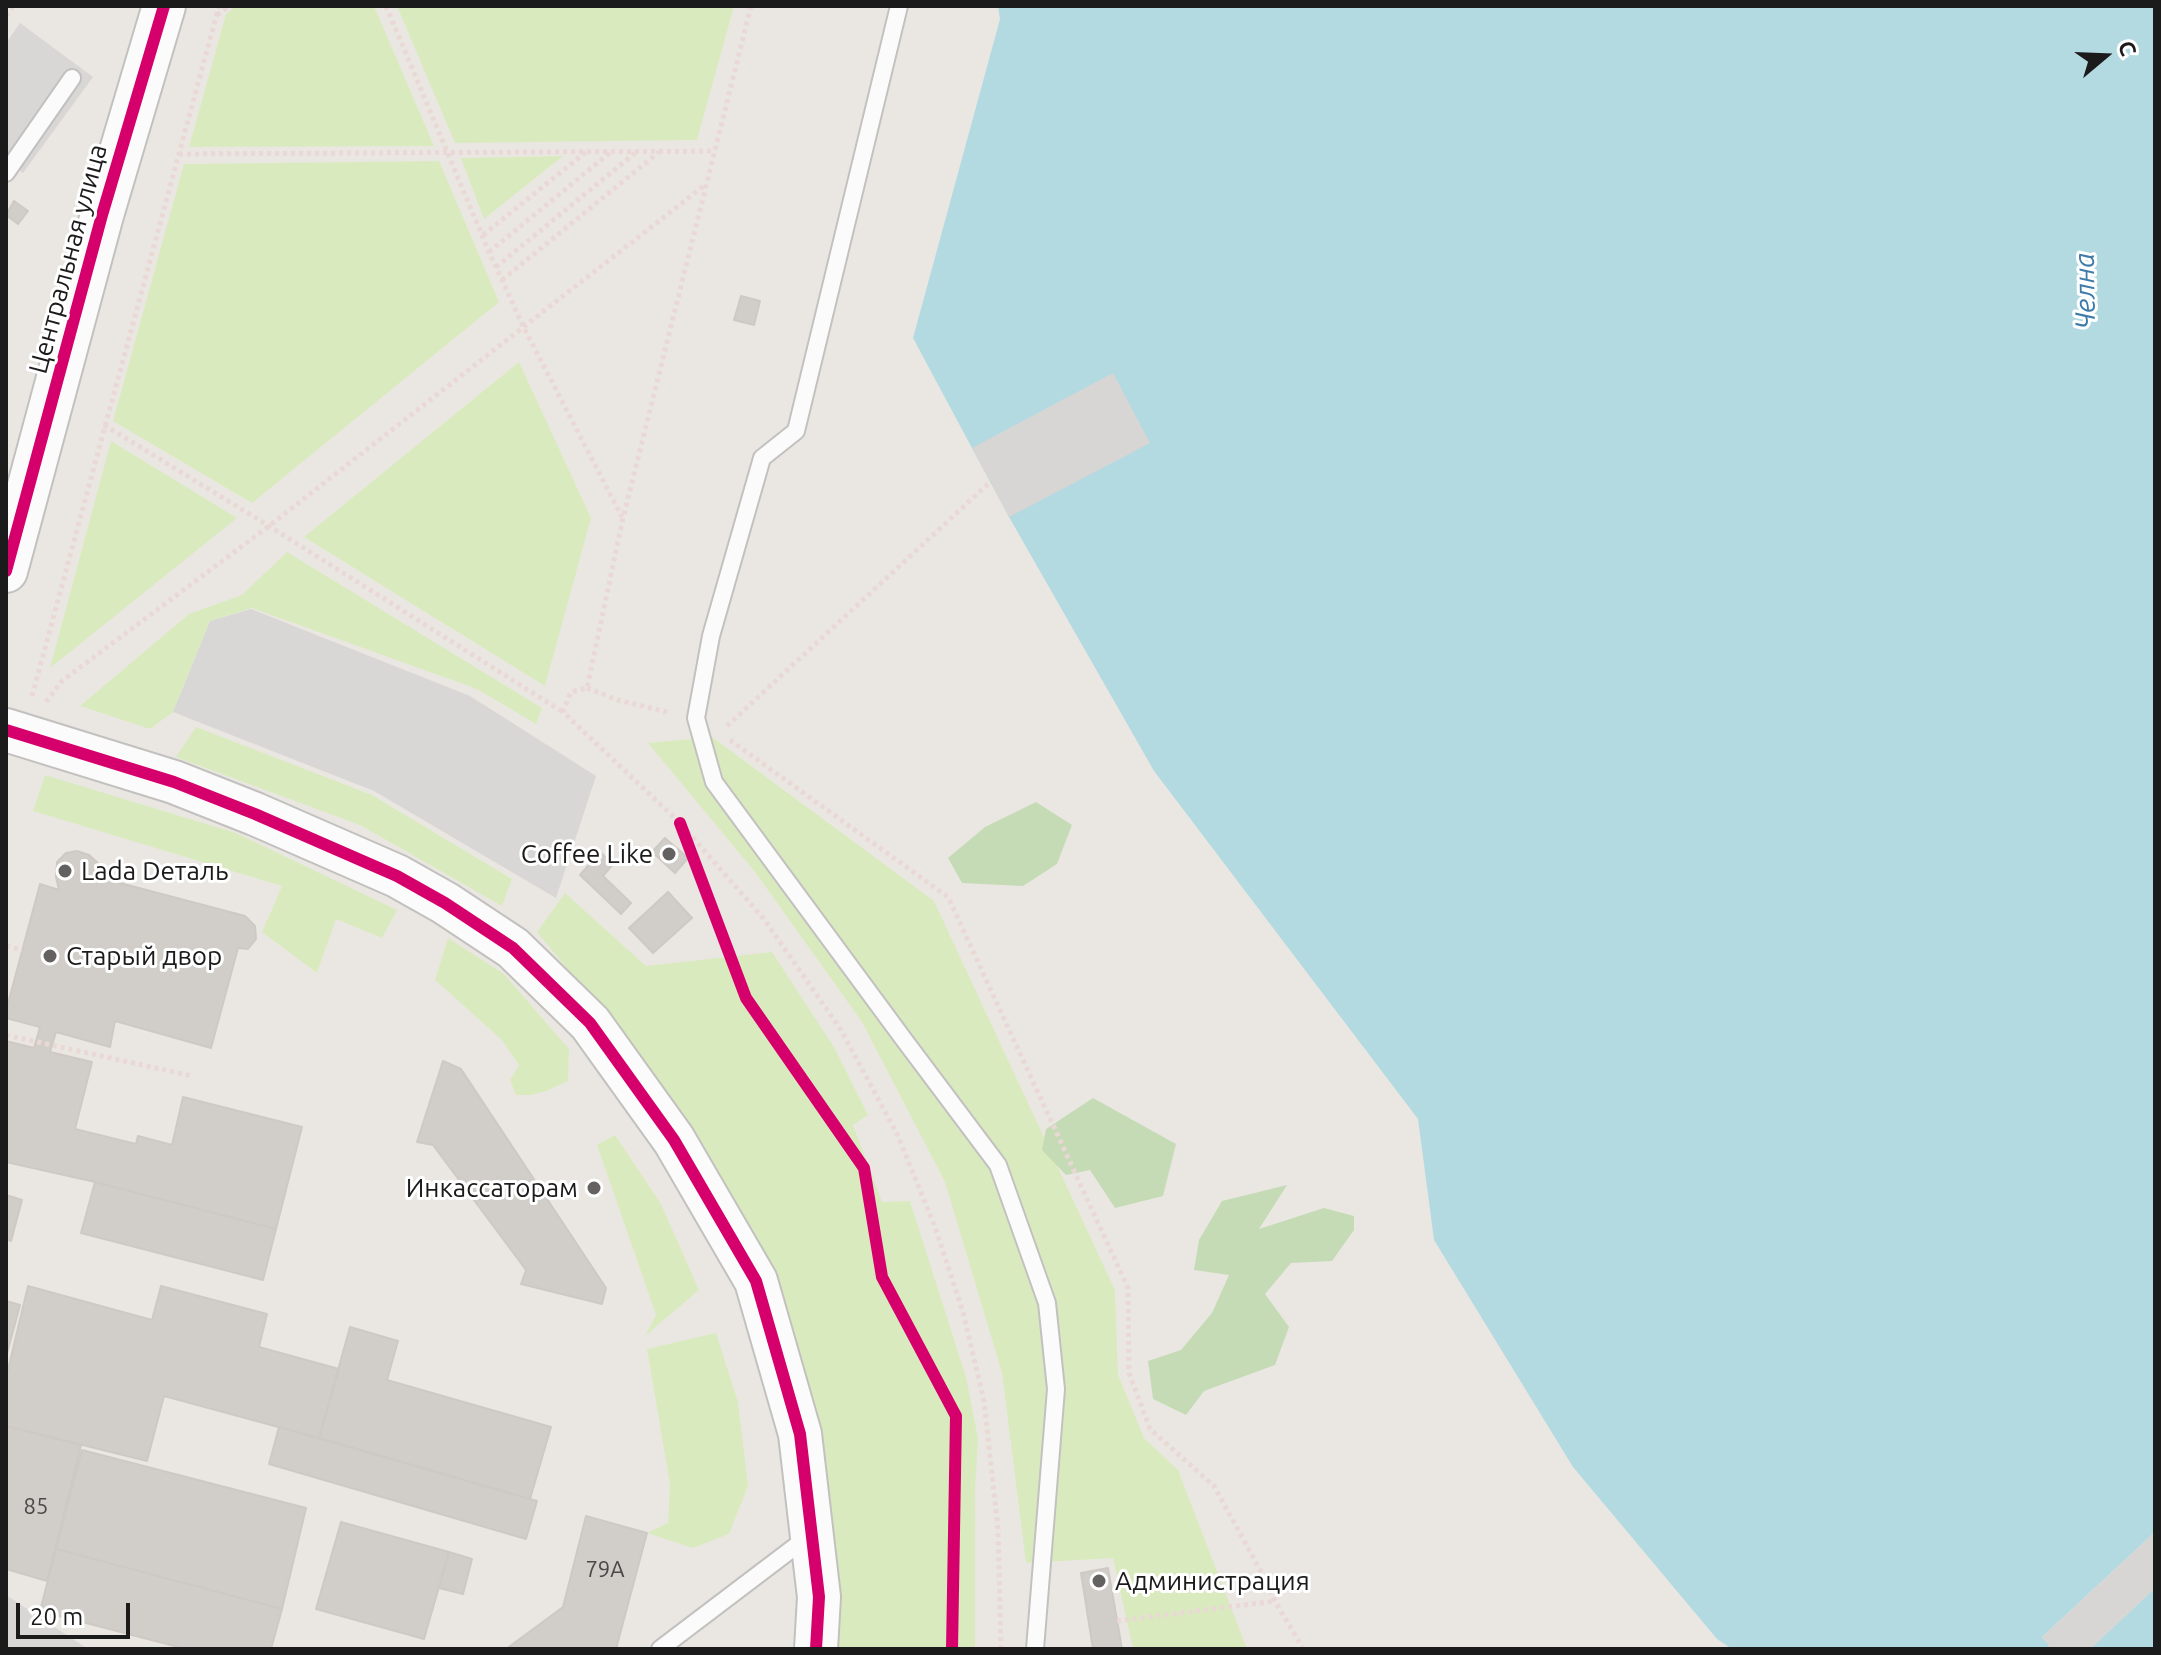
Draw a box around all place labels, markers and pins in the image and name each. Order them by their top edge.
place label: Coffee Like [521,838,653,870]
marker: Coffee Like [660,845,678,863]
place label: Lada Dеталь [81,855,228,887]
marker: Lada Dеталь [56,862,74,880]
place label: Старый двор [66,940,222,972]
marker: Старый двор [41,947,59,965]
place label: Инкассаторам [406,1172,578,1204]
marker: Инкассаторам [585,1179,603,1197]
place label: Администрация [1115,1565,1310,1597]
marker: Администрация [1090,1572,1108,1590]

